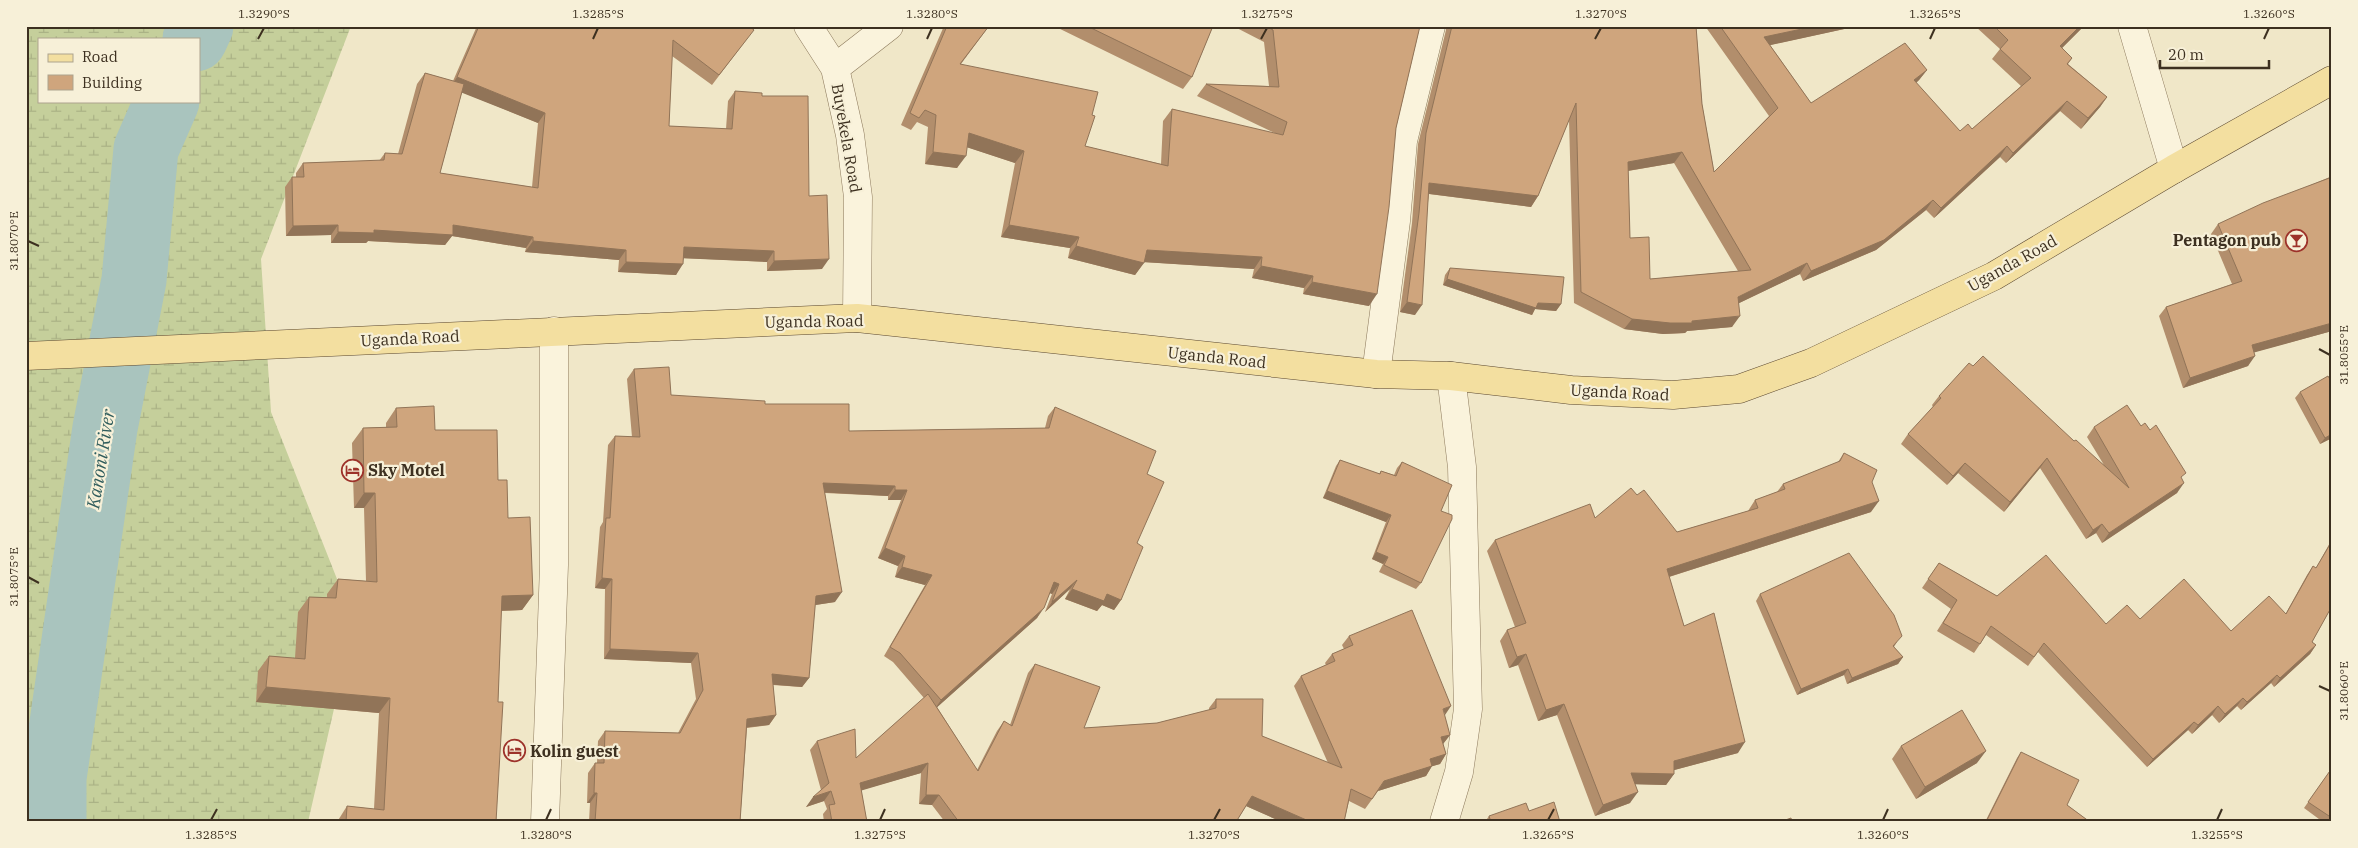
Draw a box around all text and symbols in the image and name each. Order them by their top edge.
text: 1.3290°S [238,6,290,21]
text: 1.3285°S [572,6,624,21]
text: 1.3280°S [906,6,958,21]
text: 1.3275°S [1241,6,1293,21]
text: 1.3270°S [1575,6,1627,21]
text: 1.3265°S [1909,6,1961,21]
text: 1.3260°S [2243,6,2295,21]
legend [38,38,200,102]
scale bar [2160,38,2269,70]
text: 20 m [2168,45,2204,64]
text: Road [82,47,118,66]
text: Building [82,73,142,92]
street label: Buyekela Road [828,82,866,194]
text: 31.8070°E [6,211,21,271]
bar icon: Pentagon pub [2285,228,2309,252]
street label: Uganda Road [1964,230,2061,296]
place label: Pentagon pub [2173,230,2281,250]
street label: Uganda Road [764,310,864,332]
street label: Uganda Road [360,325,460,351]
text: 31.8055°E [2336,325,2351,385]
street label: Uganda Road [1167,342,1268,372]
street label: Uganda Road [1570,379,1670,405]
water label: Kanoni River [81,407,120,511]
hotel icon: Sky Motel [340,458,364,482]
place label: Sky Motel [368,460,445,480]
text: 31.8075°E [6,547,21,607]
text: 31.8060°E [2336,661,2351,721]
hotel icon: Kolin guest [502,739,526,763]
place label: Kolin guest [530,741,619,761]
text: 1.3285°S [185,827,237,842]
text: 1.3280°S [520,827,572,842]
text: 1.3275°S [854,827,906,842]
text: 1.3270°S [1188,827,1240,842]
text: 1.3265°S [1522,827,1574,842]
text: 1.3260°S [1857,827,1909,842]
text: 1.3255°S [2191,827,2243,842]

